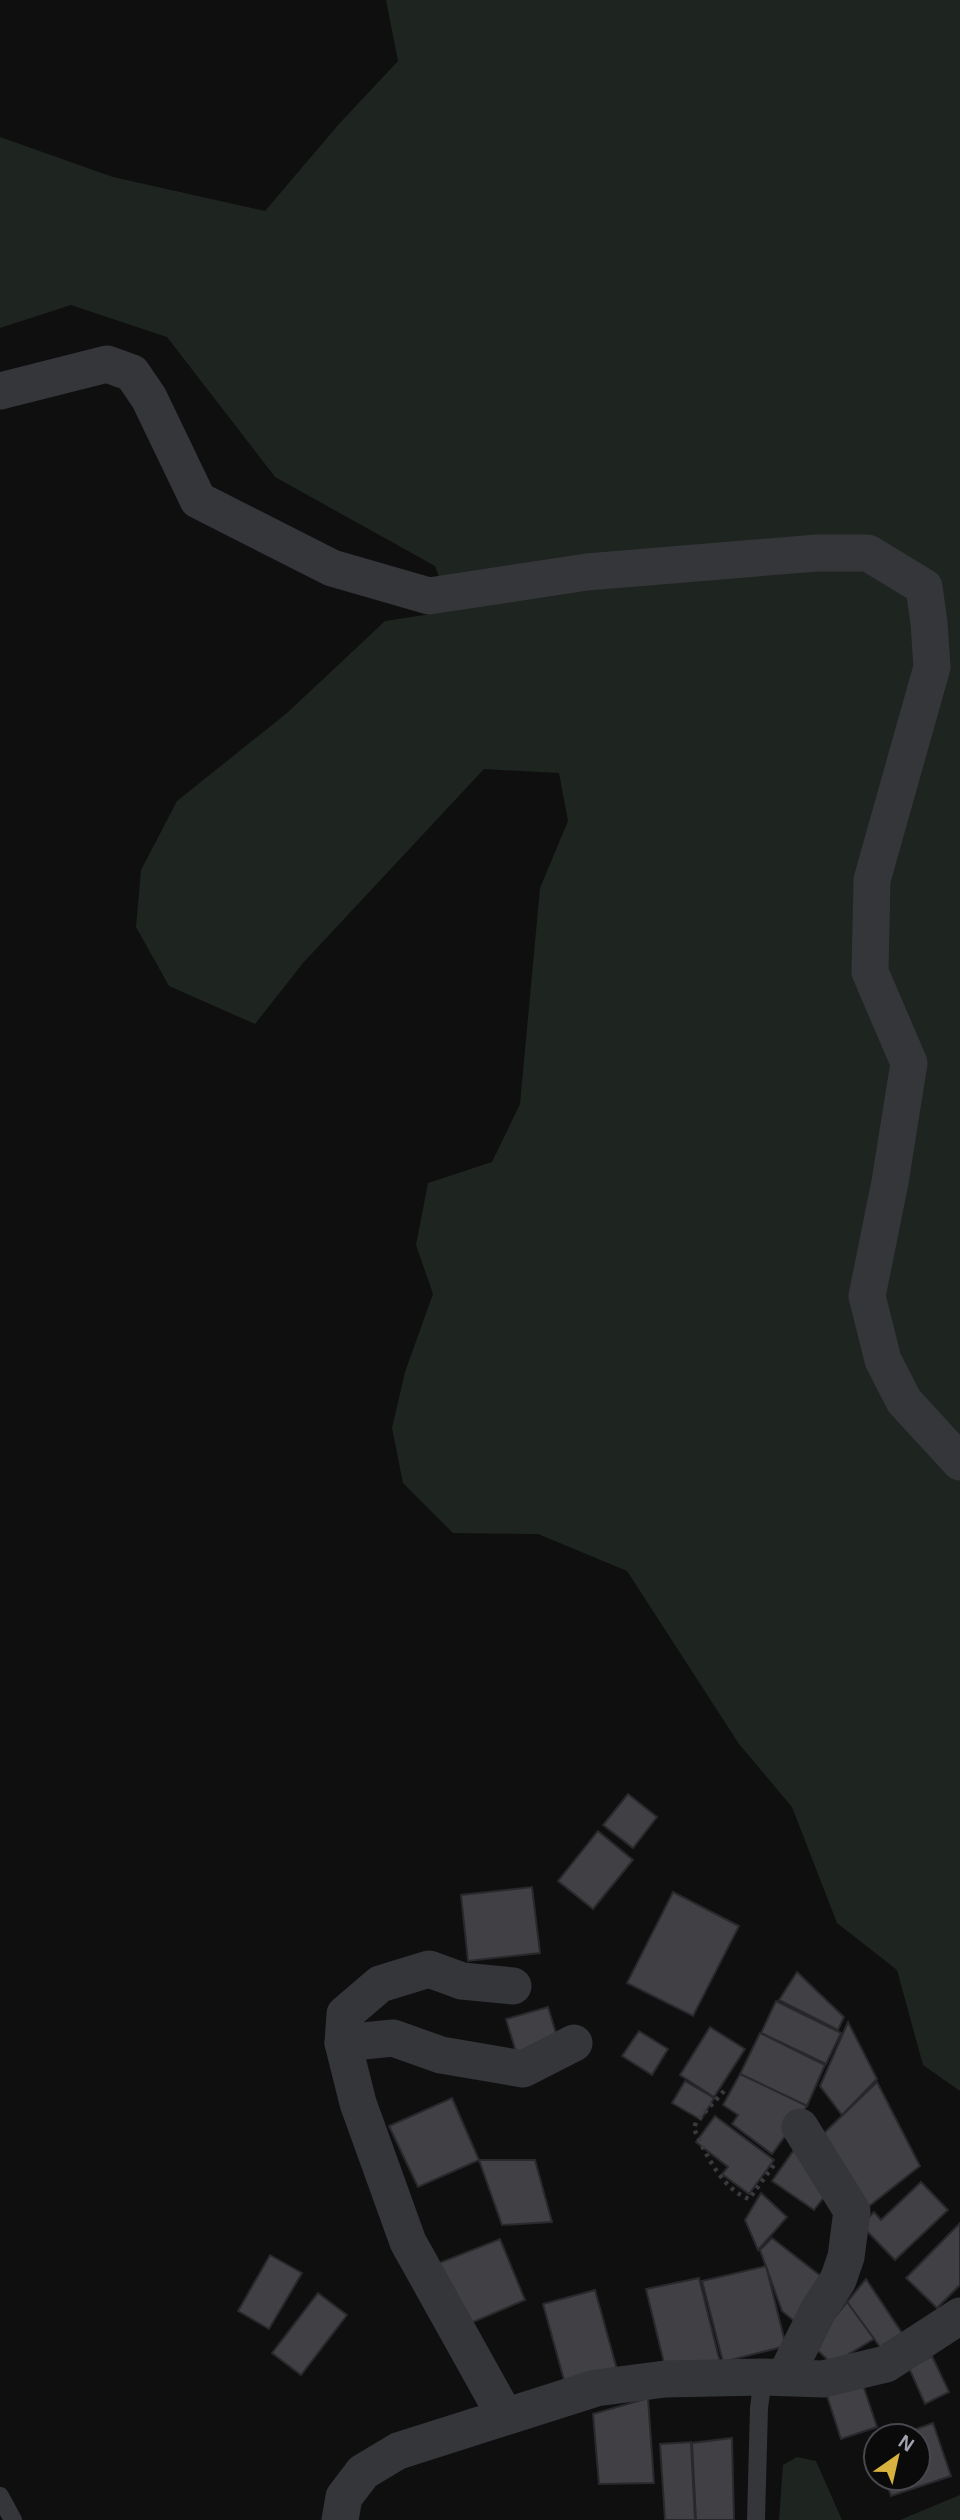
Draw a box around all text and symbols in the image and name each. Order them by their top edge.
north arrow [862,2422,932,2492]
text: N [895,2431,918,2456]

